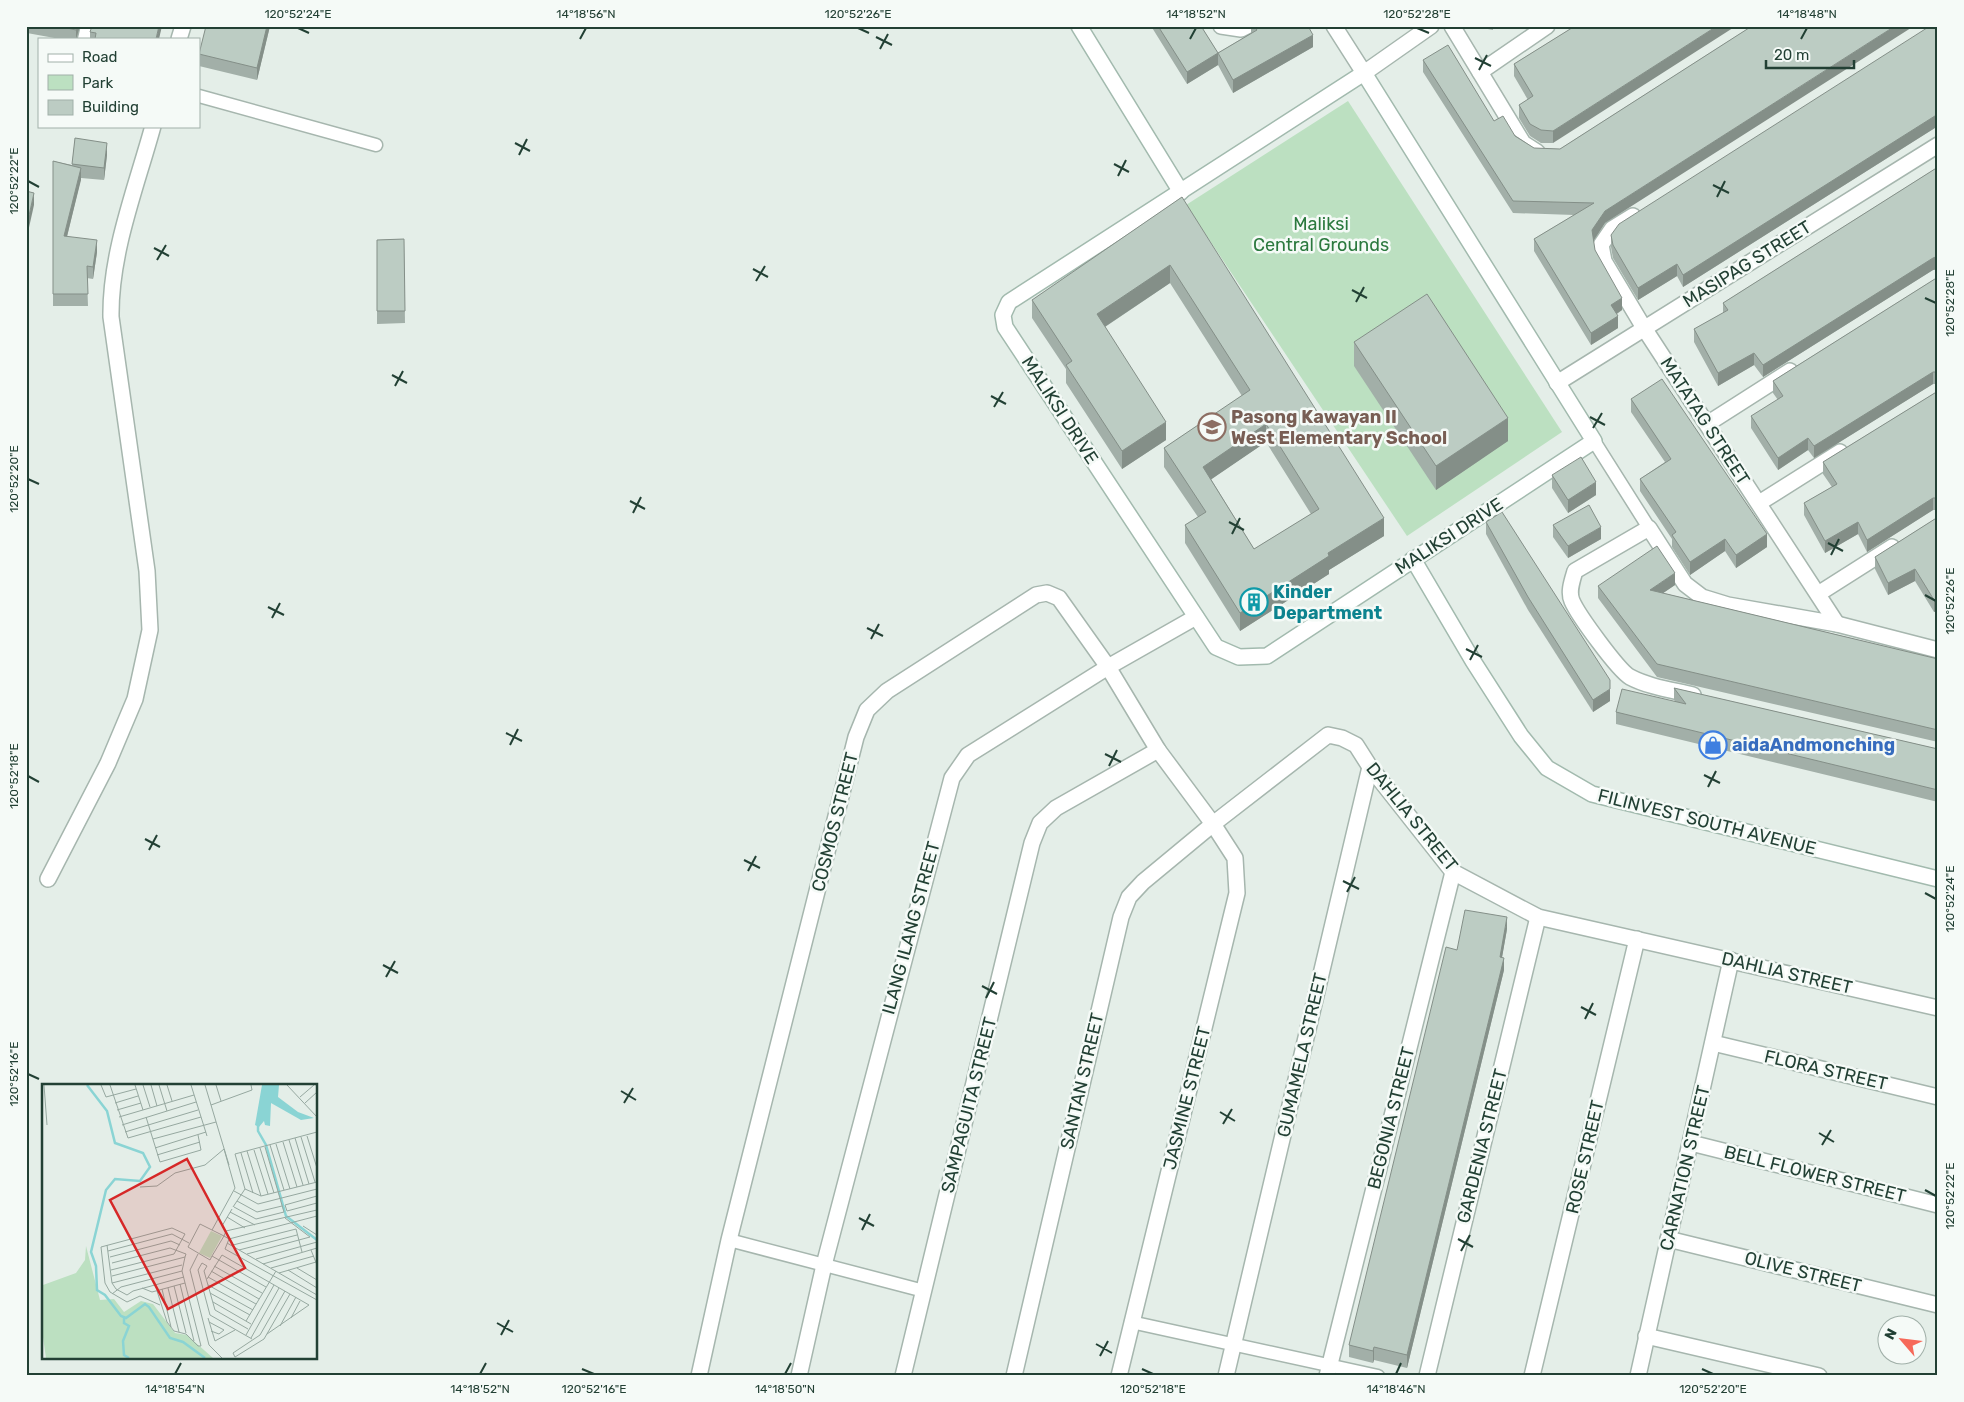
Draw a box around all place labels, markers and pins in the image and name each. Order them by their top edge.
place label: Pasong Kawayan II West Elementary School [1231,406,1447,449]
school or university icon: Pasong Kawayan II West Elementary School [1197,412,1227,442]
place label: Kinder Department [1273,581,1382,624]
building icon: Kinder Department [1239,587,1269,617]
shop icon: aidaAndmonching [1698,730,1728,760]
place label: aidaAndmonching [1732,734,1895,756]

